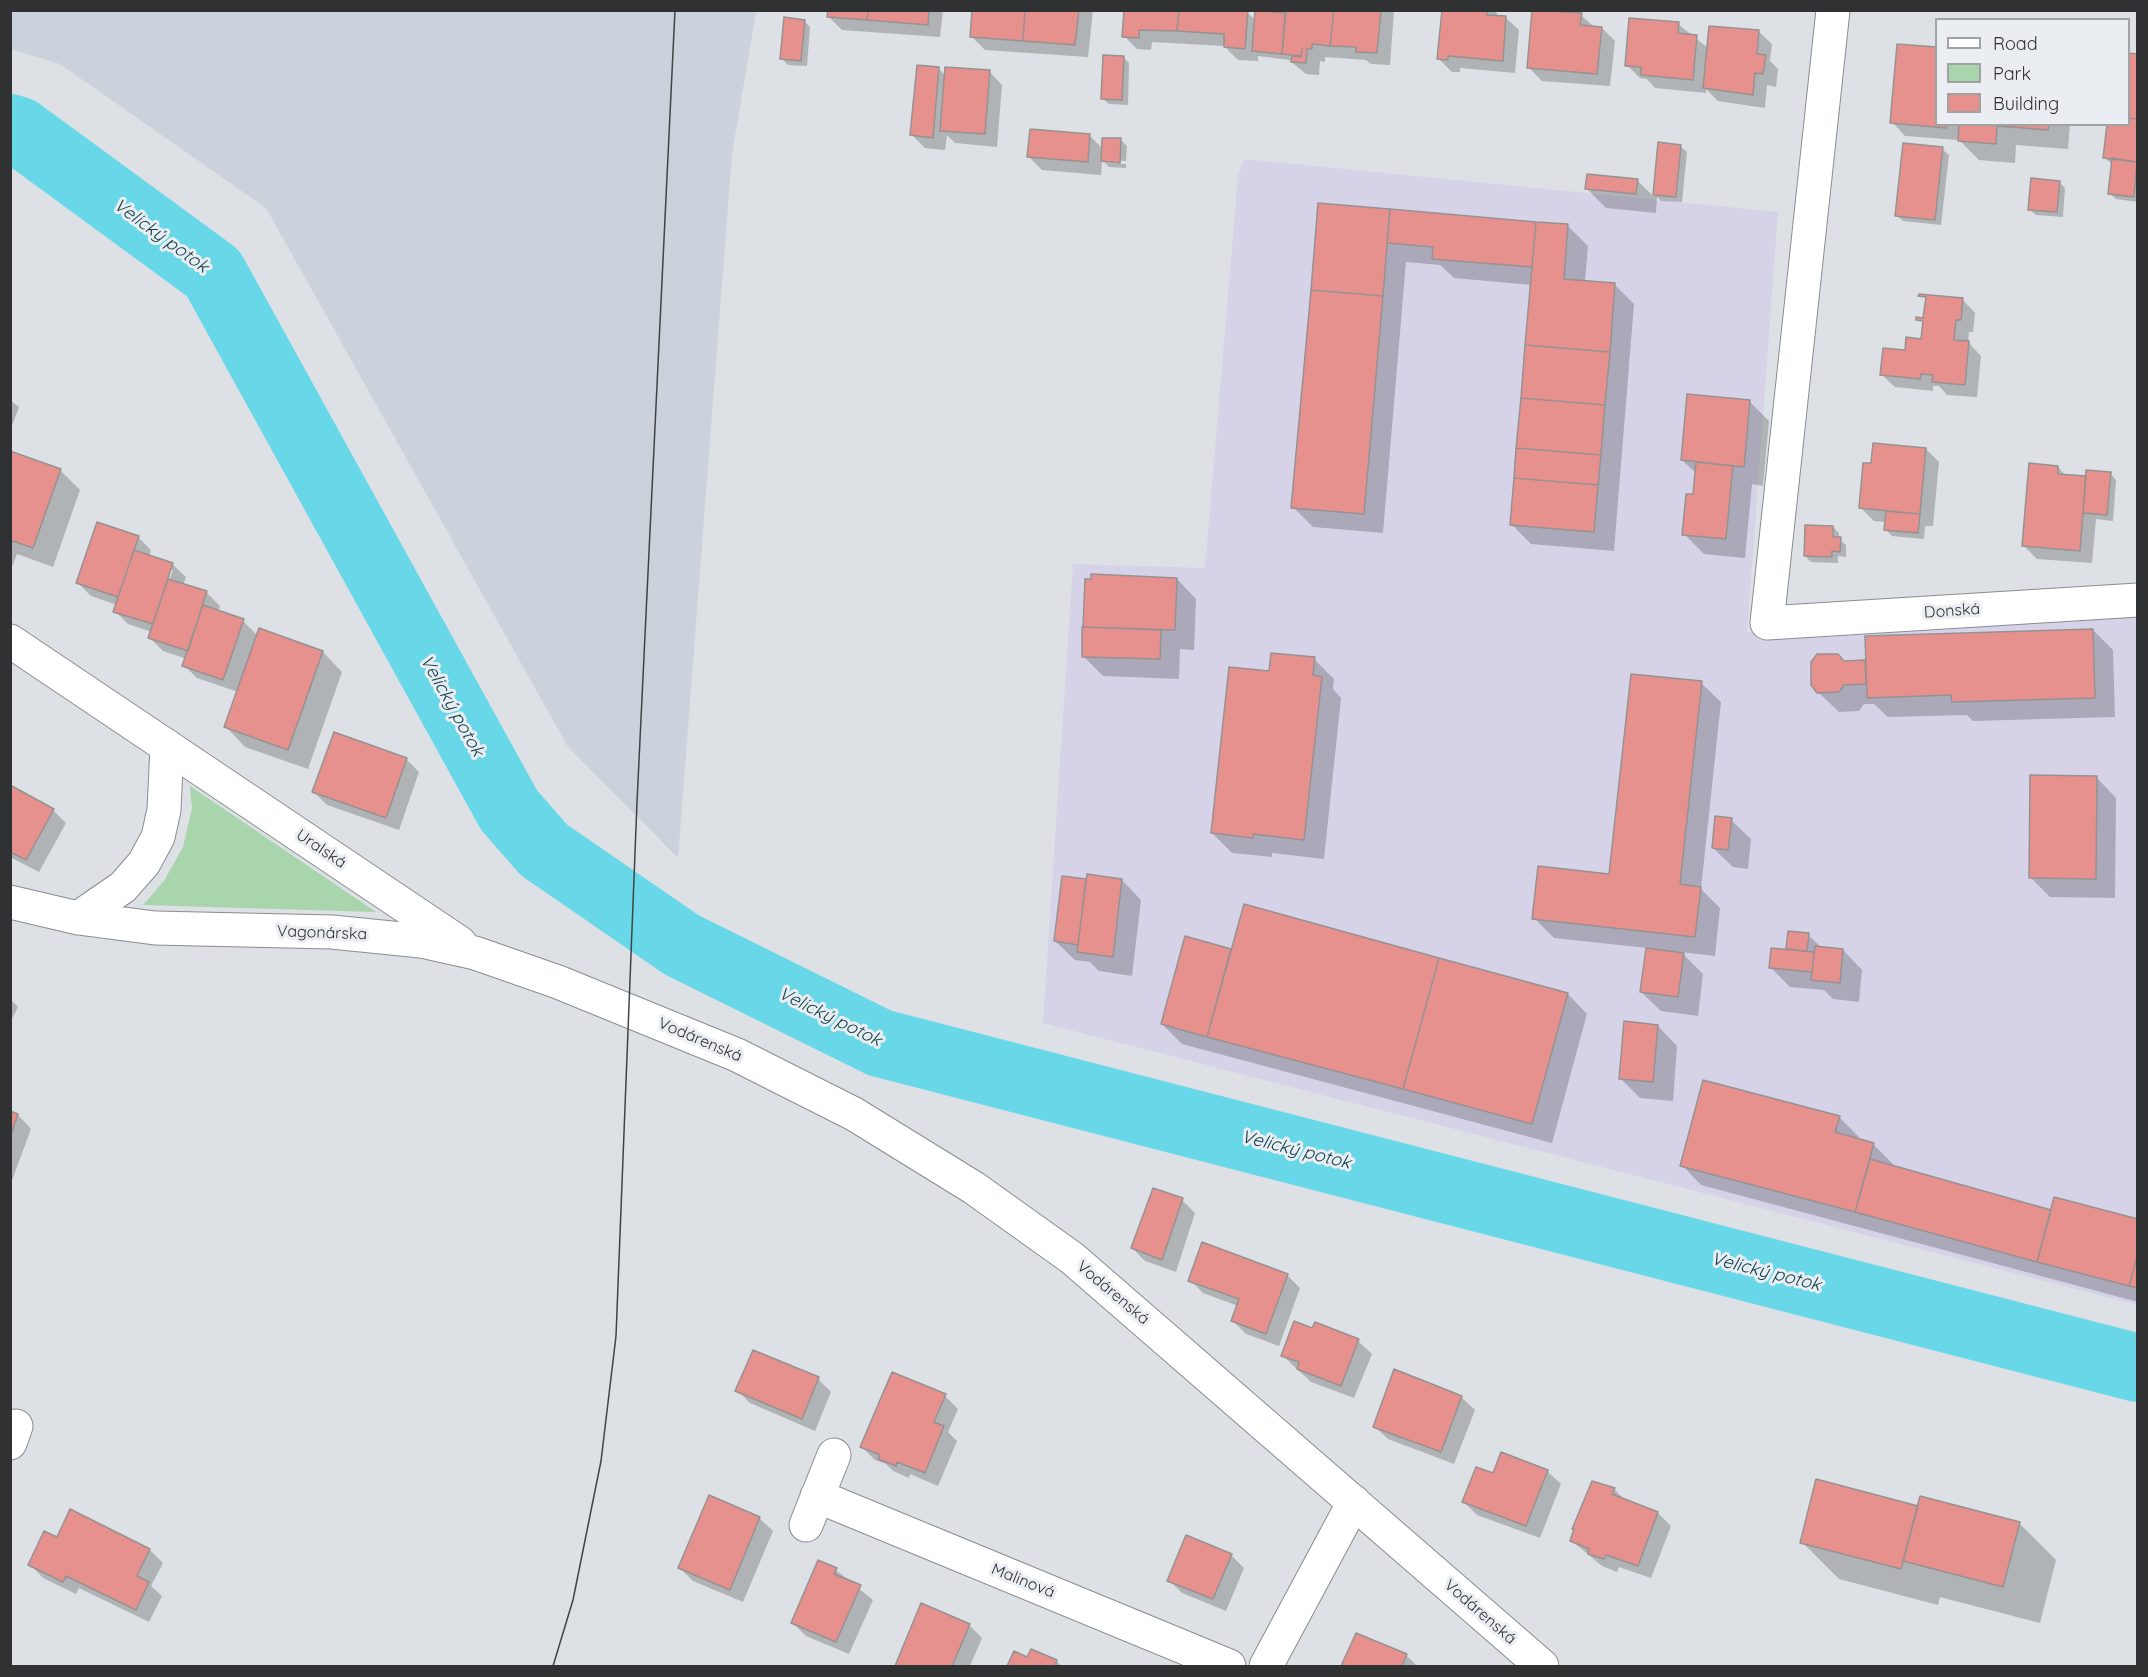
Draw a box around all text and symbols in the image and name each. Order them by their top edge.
legend [1935,18,2130,126]
text: Road [1993,32,2038,55]
text: Park [1993,62,2031,85]
text: Building [1993,92,2059,115]
water label: Velický potok [109,194,213,278]
street label: Donská [1923,599,1981,623]
water label: Velický potok [415,652,489,760]
street label: Uralská [292,825,350,873]
street label: Vagonárska [277,922,367,944]
water label: Velický potok [775,983,885,1051]
street label: Vodárenská [655,1014,745,1066]
water label: Velický potok [1239,1126,1353,1174]
water label: Velický potok [1709,1248,1823,1296]
street label: Vodárenská [1073,1257,1153,1329]
street label: Malinová [988,1560,1058,1602]
street label: Vodárenská [1440,1576,1520,1648]

